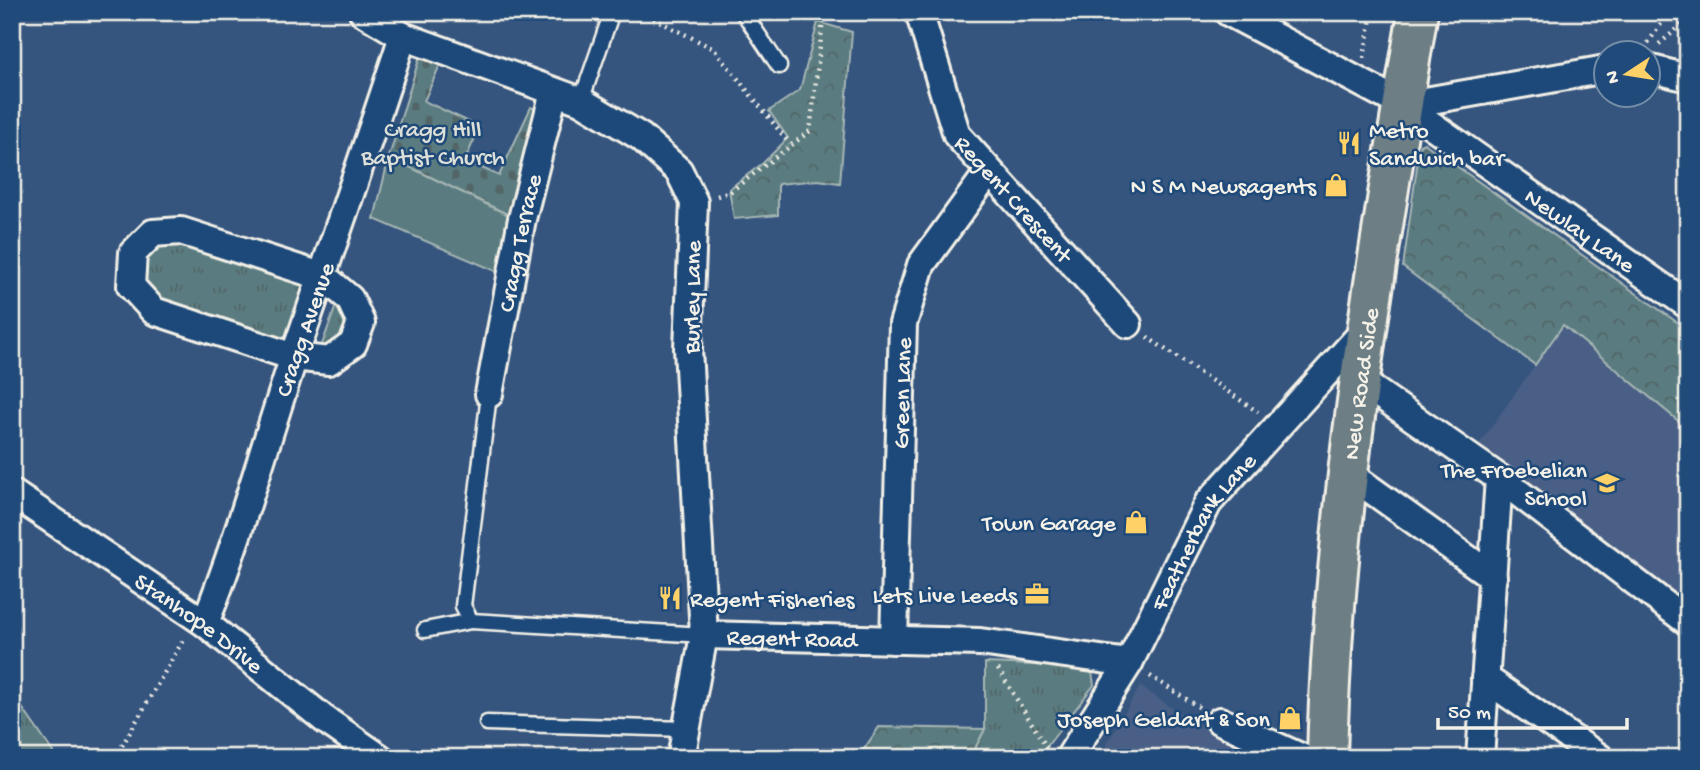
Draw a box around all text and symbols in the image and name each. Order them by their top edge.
north arrow [1592,38,1662,108]
text: N [1601,68,1626,85]
park label: Cragg Hill Baptist Church [360,117,505,174]
place label: Metro Sandwich bar [1369,118,1506,175]
restaurant icon: Metro Sandwich bar [1335,129,1363,157]
street label: Regent Crescent [946,131,1078,272]
street label: Cragg Terrace [494,171,551,315]
shop icon: N S M Newsagents [1322,171,1350,199]
place label: N S M Newsagents [1131,174,1317,203]
street label: Newlay Lane [1517,184,1640,282]
street label: Burley Lane [679,240,710,355]
street label: Cragg Avenue [271,259,344,401]
street label: New Road Side [1339,305,1388,462]
street label: Green Lane [888,336,921,449]
street label: Featherbank Lane [1146,448,1265,617]
place label: The Froebelian School [1439,458,1588,515]
school or university icon: The Froebelian School [1593,469,1621,497]
shop icon: Town Garage [1122,508,1150,536]
place label: Town Garage [980,511,1117,540]
street label: Stanhope Drive [127,568,268,683]
office icon: Lets Live Leeds [1023,580,1051,608]
place label: Lets Live Leeds [872,583,1018,612]
restaurant icon: Regent Fisheries [656,584,684,612]
place label: Regent Fisheries [690,587,856,616]
street label: Regent Road [726,625,859,657]
scale bar [1438,686,1626,730]
text: 50 m [1448,702,1491,727]
shop icon: Joseph Geldart & Son [1276,704,1304,732]
place label: Joseph Geldart & Son [1057,707,1271,736]

